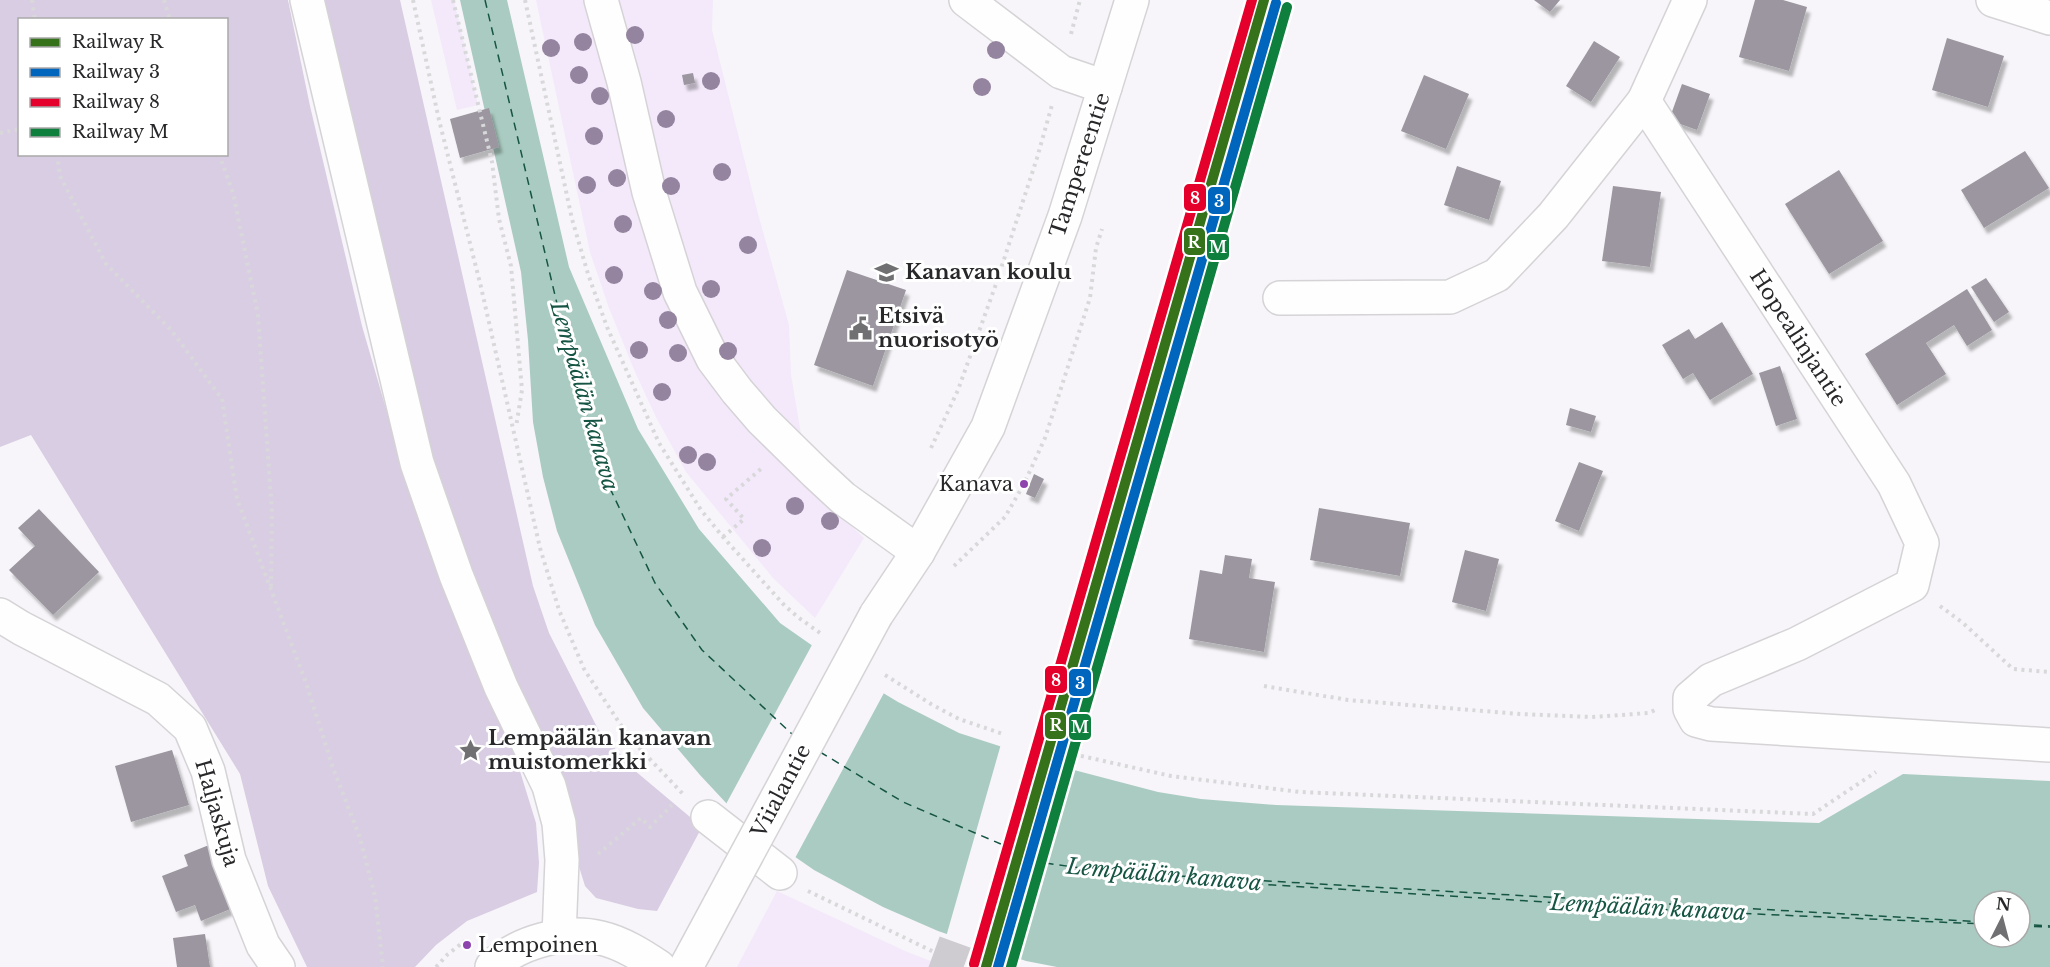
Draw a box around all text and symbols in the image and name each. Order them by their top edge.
legend [18,18,228,156]
text: Railway R [72,31,164,53]
text: Railway 3 [72,61,160,83]
street label: Tampereentie [1044,89,1116,241]
text: Railway 8 [72,91,160,113]
text: Railway M [72,121,169,143]
line badge: 8 [1183,183,1207,212]
line badge: 3 [1207,186,1231,215]
text: 8 [1190,188,1200,208]
text: 3 [1214,191,1224,211]
line badge: R [1183,227,1206,256]
text: R [1187,232,1201,252]
line badge: M [1206,233,1230,261]
text: M [1209,237,1227,257]
school or university icon: Kanavan koulu [874,259,900,285]
place label: Kanavan koulu [905,259,1071,285]
street label: Hopealinjantie [1744,264,1852,412]
water label: Lempäälän kanava [544,297,625,494]
place label: Etsivä nuorisotyö [878,303,999,353]
public building icon: Etsivä nuorisotyö [847,315,873,341]
place label: Kanava [939,472,1014,496]
marker: Kanava [1018,478,1030,490]
line badge: 8 [1044,665,1068,694]
line badge: 3 [1068,668,1092,697]
text: 8 [1051,670,1061,690]
text: 3 [1075,673,1085,693]
line badge: R [1044,711,1067,740]
line badge: M [1068,713,1092,741]
text: R [1049,715,1063,735]
text: M [1071,717,1089,737]
place label: Lempäälän kanavan muistomerkki [488,725,711,775]
place icon: Lempäälän kanavan muistomerkki [457,737,483,763]
street label: Viialantie [745,740,816,843]
street label: Haljaskuja [189,756,245,870]
water label: Lempäälän kanava [1064,852,1263,896]
water label: Lempäälän kanava [1548,889,1747,926]
north arrow [1972,889,2032,949]
text: N [1995,893,2012,915]
place label: Lempoinen [478,933,598,957]
marker: Lempoinen [461,939,473,951]

